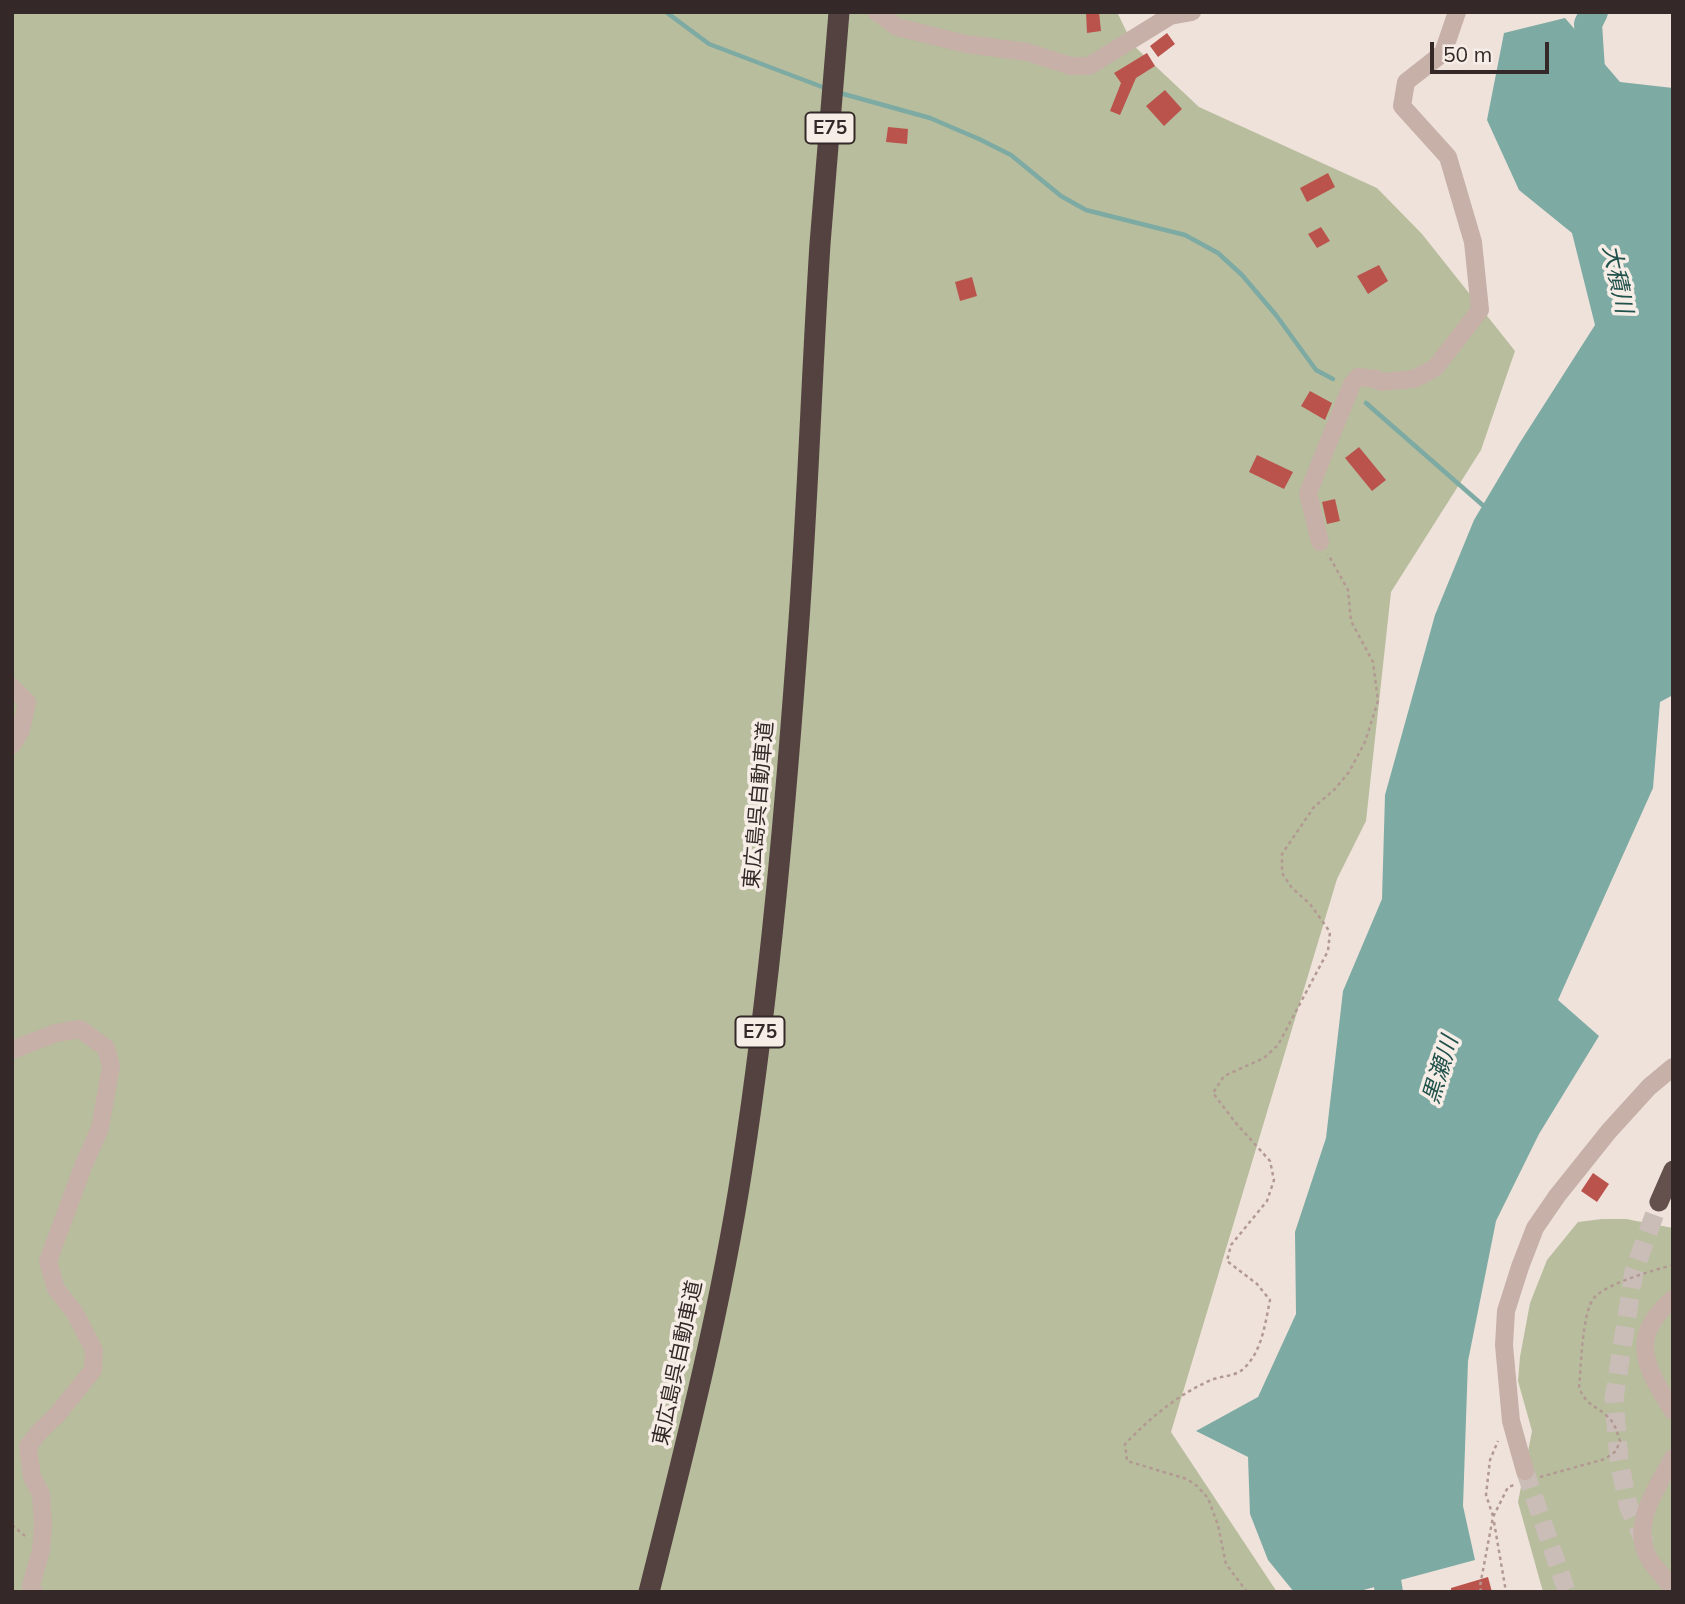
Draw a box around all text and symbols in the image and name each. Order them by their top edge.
scale bar [1433,28,1552,72]
text: 50 m [1443,41,1492,67]
road number: E75 [806,112,854,144]
water label: 大積川 [1596,242,1638,316]
street label: 東広島呉自動車道 [739,720,779,890]
road number: E75 [736,1016,784,1048]
water label: 黒瀬川 [1418,1033,1464,1107]
street label: 東広島呉自動車道 [648,1278,708,1448]

